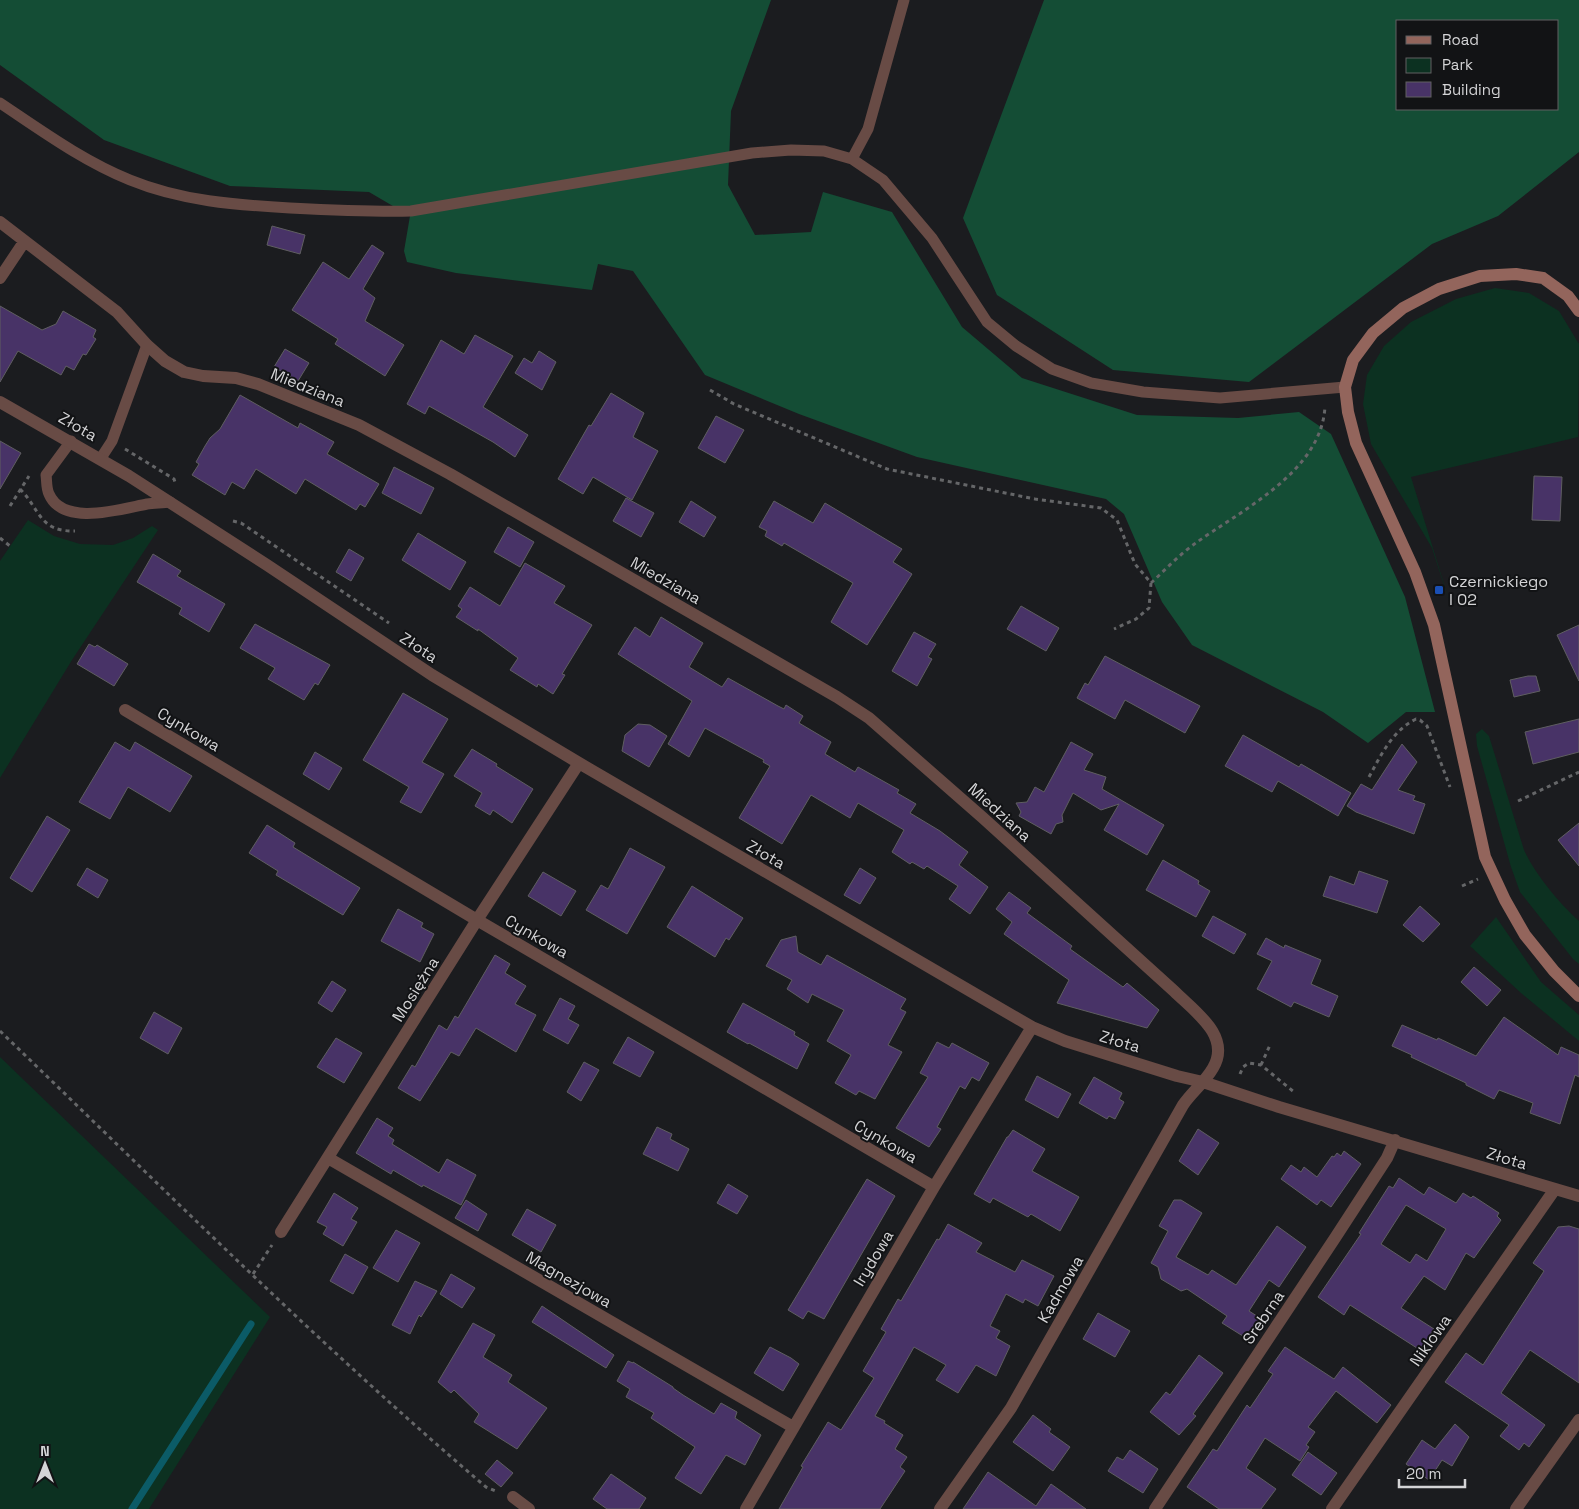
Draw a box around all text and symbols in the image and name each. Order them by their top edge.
legend [1396,20,1559,110]
text: Road [1442,30,1479,49]
text: Park [1442,55,1473,74]
text: Building [1442,80,1501,99]
street label: Miedziana [268,363,348,412]
street label: Złota [55,407,101,446]
street label: Miedziana [627,552,705,609]
place label: Czernickiego I 02 [1449,571,1548,610]
marker: Czernickiego I 02 [1433,584,1445,596]
street label: Złota [396,627,442,667]
street label: Cynkowa [153,702,224,756]
street label: Miedziana [964,778,1036,846]
street label: Złota [743,835,789,874]
street label: Cynkowa [501,910,572,963]
street label: Mosiężna [387,953,444,1026]
street label: Złota [1097,1025,1143,1058]
street label: Cynkowa [850,1115,921,1168]
street label: Złota [1484,1142,1530,1175]
street label: Irydowa [849,1226,898,1290]
street label: Magnezjowa [522,1246,616,1313]
street label: Kadmowa [1033,1252,1088,1327]
street label: Srebrna [1238,1286,1289,1348]
street label: Niklowa [1405,1310,1456,1370]
north arrow [20,1439,70,1489]
text: N [40,1442,50,1460]
scale bar [1399,1456,1465,1488]
text: 20 m [1406,1464,1441,1483]

